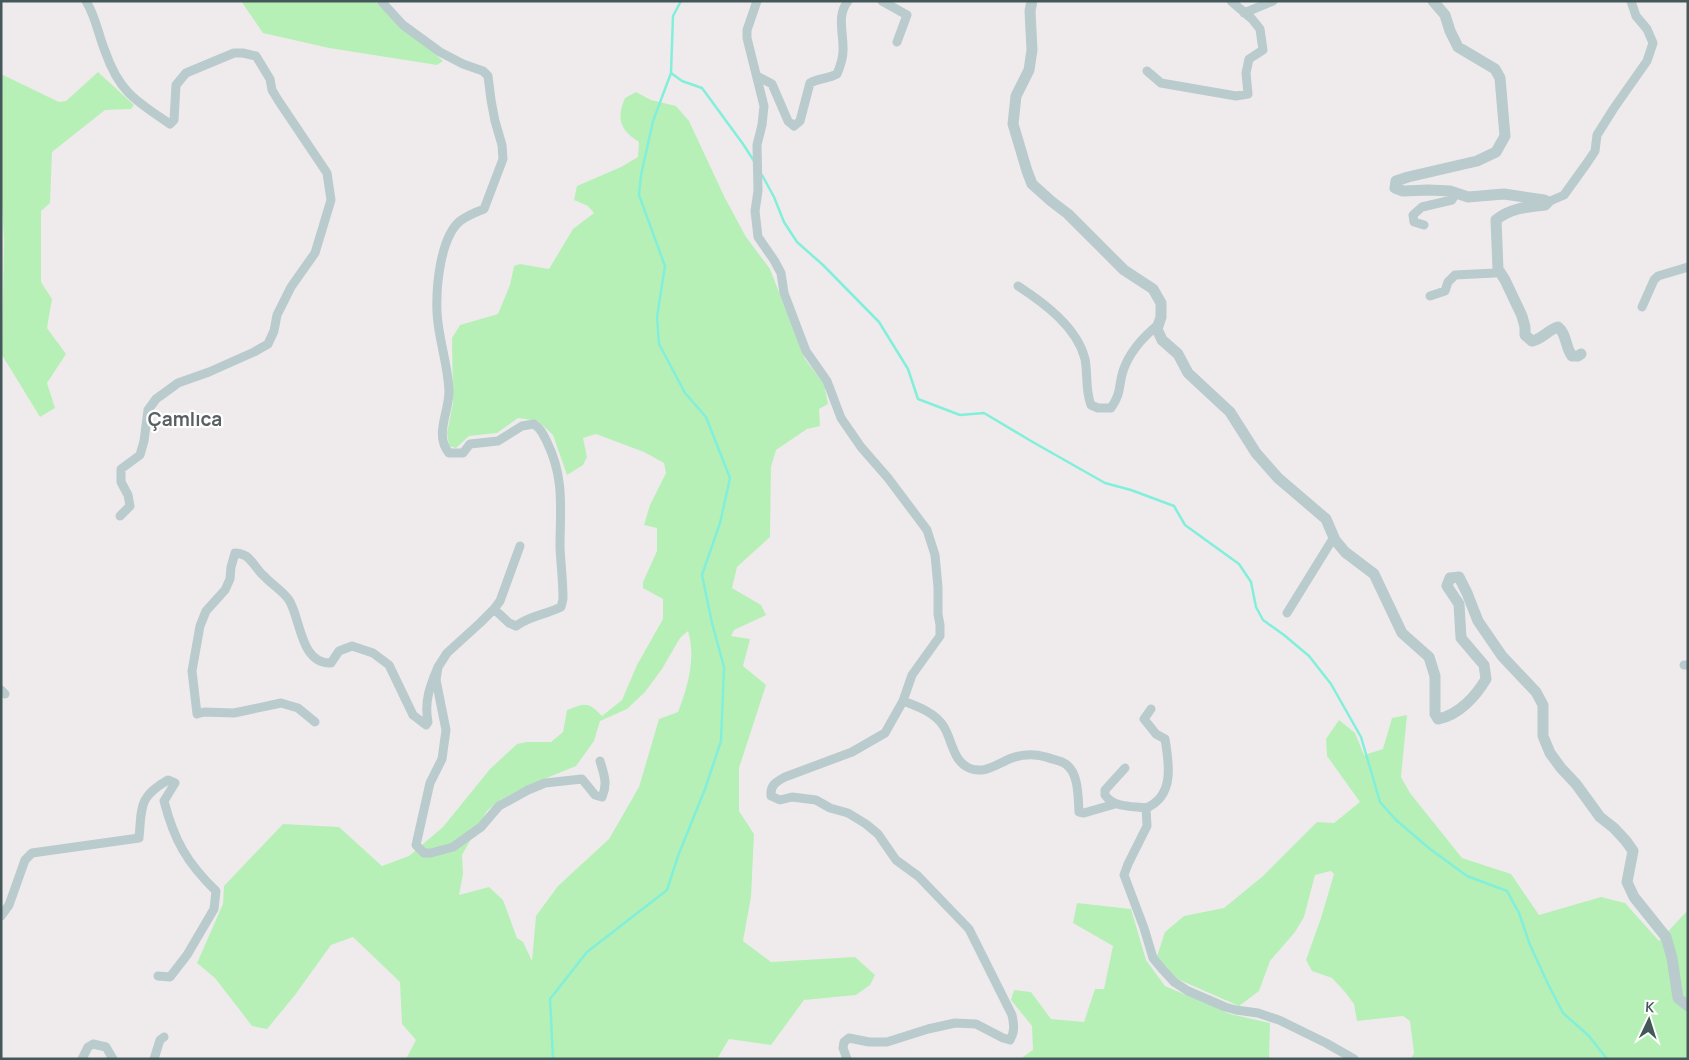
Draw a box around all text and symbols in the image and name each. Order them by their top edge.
district label: Çamlıca [148,406,222,432]
north arrow [1624,995,1674,1045]
text: K [1645,997,1656,1016]

